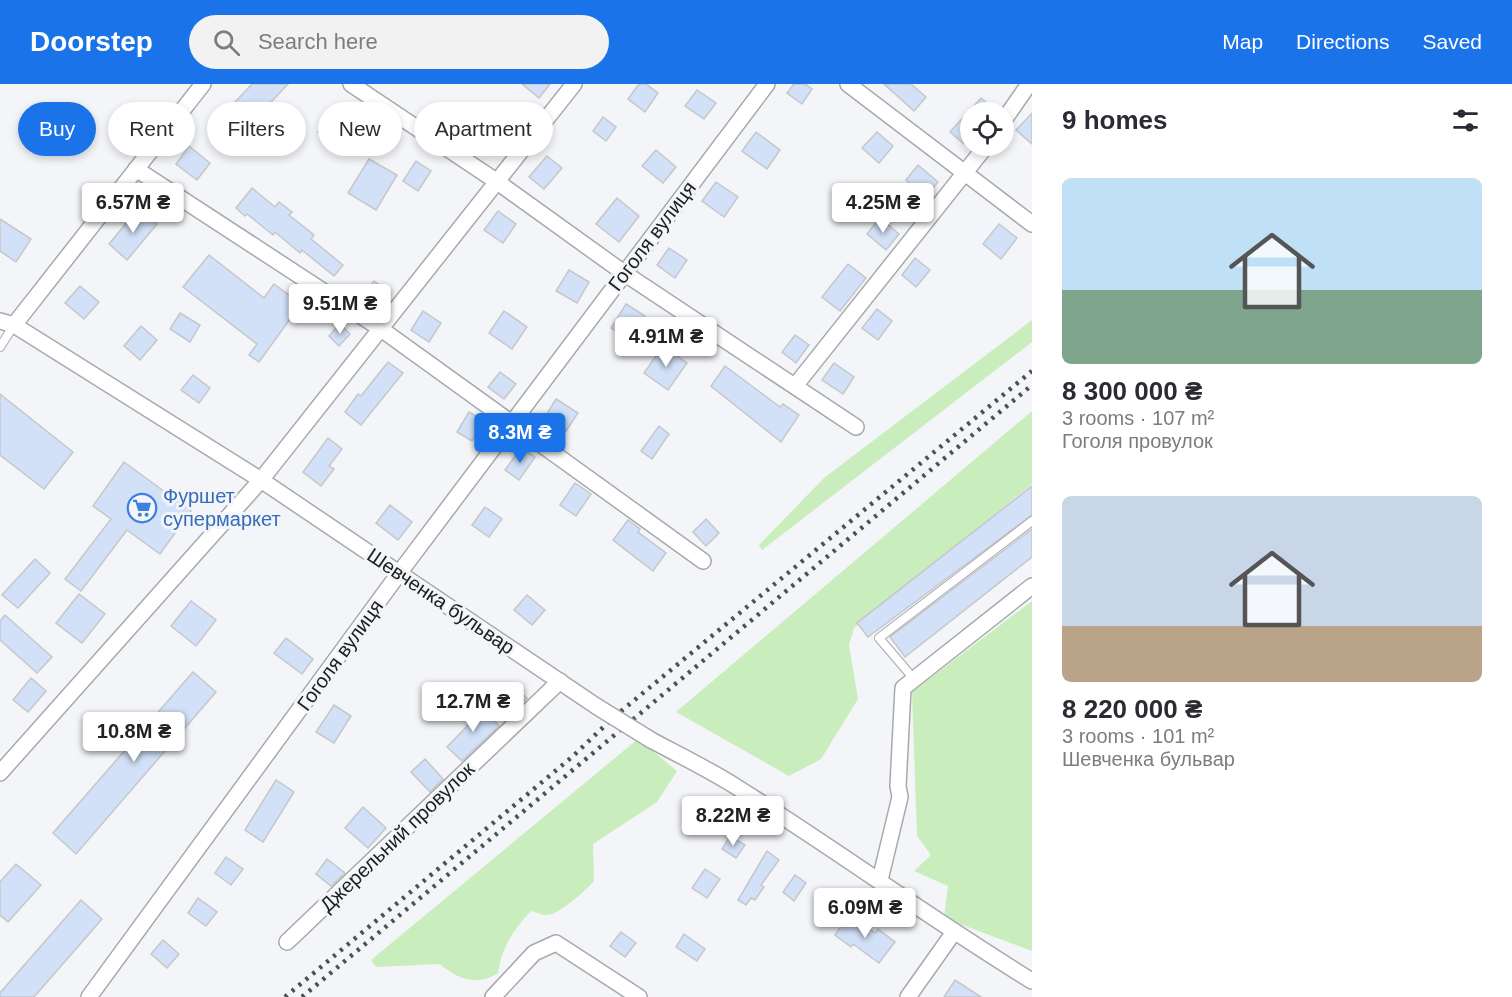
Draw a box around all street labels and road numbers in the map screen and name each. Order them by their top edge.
street label: Гоголя вулиця [604,177,700,295]
street label: Шевченка бульвар [363,544,519,658]
street label: Гоголя вулиця [293,596,387,714]
street label: Джерельний провулок [316,758,479,916]

